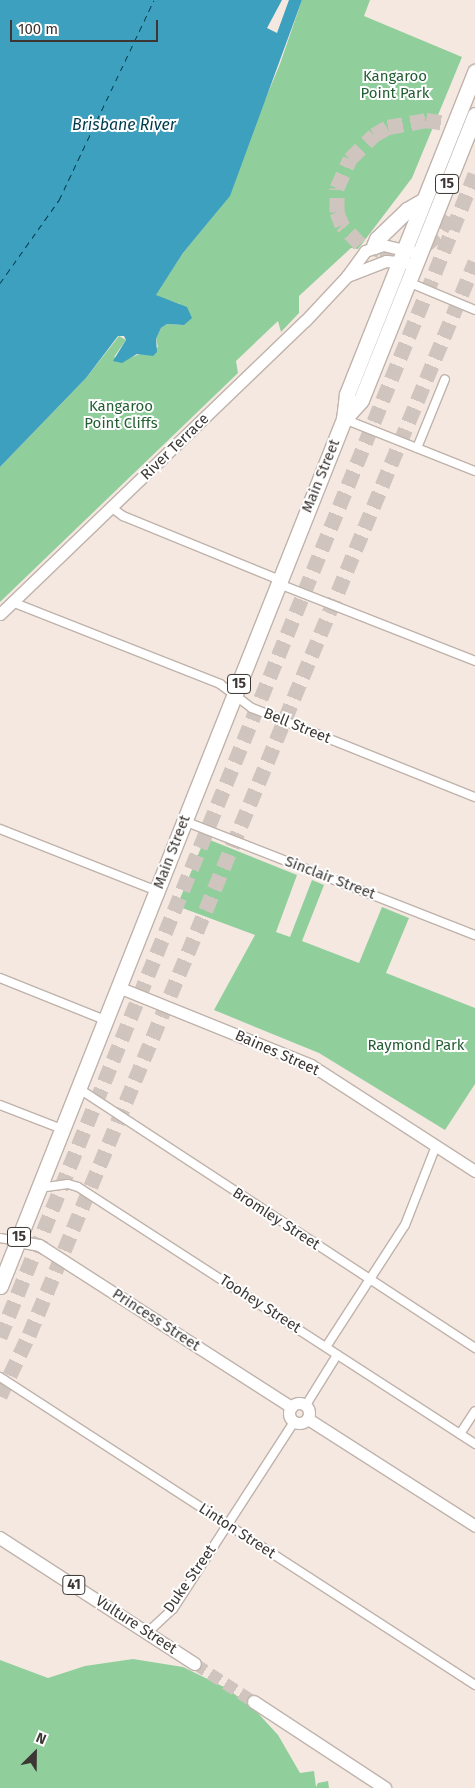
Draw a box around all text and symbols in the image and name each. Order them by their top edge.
scale bar [12,10,160,42]
text: 100 m [18,20,58,38]
park label: Kangaroo Point Park [361,67,429,102]
water label: Brisbane River [72,115,176,135]
road number: 15 [434,172,460,195]
park label: Kangaroo Point Cliffs [84,397,158,432]
street label: River Terrace [137,410,213,484]
street label: Main Street [298,437,344,515]
road number: 15 [226,672,252,696]
street label: Bell Street [261,704,333,748]
street label: Main Street [150,813,194,891]
street label: Sinclair Street [282,852,378,904]
street label: Baines Street [232,1026,322,1080]
park label: Raymond Park [367,1037,465,1055]
street label: Bromley Street [229,1184,323,1254]
road number: 15 [6,1226,32,1248]
street label: Toohey Street [216,1271,304,1337]
street label: Princess Street [109,1285,203,1355]
street label: Linton Street [195,1500,279,1562]
street label: Duke Street [160,1542,220,1616]
road number: 41 [62,1574,86,1596]
street label: Vulture Street [92,1592,180,1658]
north arrow [10,1728,60,1778]
text: N [33,1729,49,1748]

